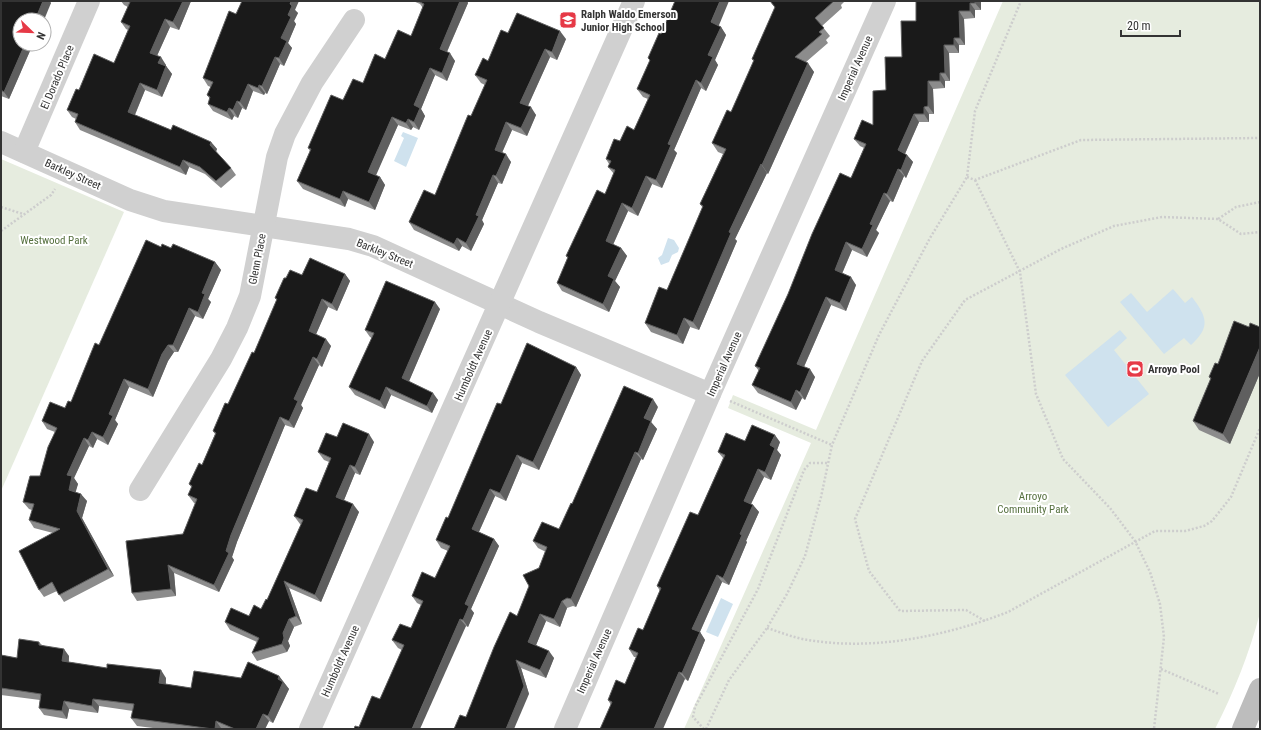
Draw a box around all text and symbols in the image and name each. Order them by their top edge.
place label: Ralph Waldo Emerson Junior High School [581,8,676,34]
school or university icon: Ralph Waldo Emerson Junior High School [558,10,578,30]
north arrow [12,12,52,52]
scale bar [1121,12,1180,38]
text: 20 m [1127,19,1151,33]
text: N [33,30,48,42]
street label: Imperial Avenue [835,34,876,103]
street label: El Dorado Place [38,43,77,111]
street label: Barkley Street [43,156,103,193]
street label: Glenn Place [246,233,269,286]
park label: Westwood Park [20,234,88,247]
street label: Barkley Street [355,236,415,271]
street label: Humboldt Avenue [452,327,495,403]
street label: Imperial Avenue [704,330,745,399]
sports icon: Arroyo Pool [1125,359,1145,379]
place label: Arroyo Pool [1148,363,1200,376]
park label: Arroyo Community Park [997,490,1069,516]
street label: Humboldt Avenue [319,623,362,699]
street label: Imperial Avenue [574,627,615,696]

